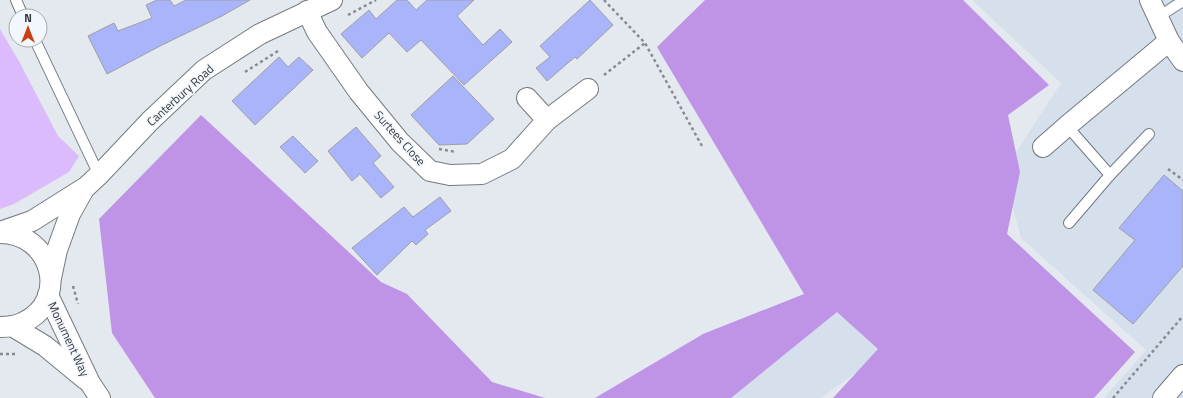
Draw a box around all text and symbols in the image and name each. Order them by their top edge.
north arrow [8,8,48,48]
text: N [24,10,32,26]
street label: Canterbury Road [142,60,218,130]
street label: Surtees Close [370,106,430,170]
street label: Monument Way [43,298,95,380]

